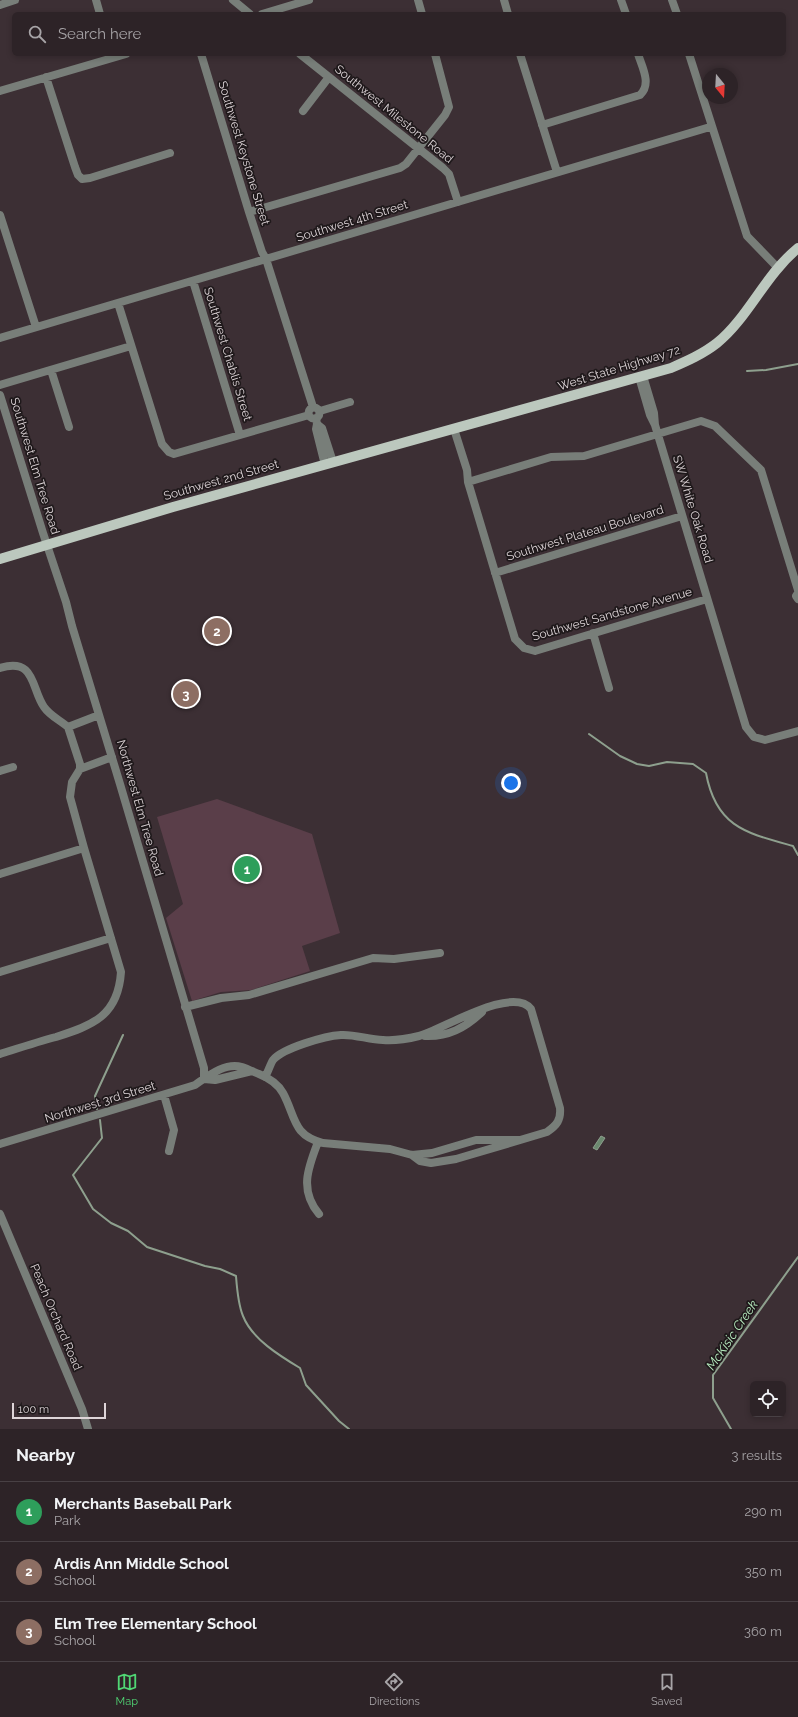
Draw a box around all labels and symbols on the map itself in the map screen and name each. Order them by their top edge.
street label: Southwest Milestone Road [332,62,456,166]
north arrow [702,68,738,104]
street label: Southwest Keystone Street [215,79,273,227]
street label: Southwest 4th Street [295,197,409,245]
street label: Southwest Chablis Street [201,285,255,423]
street label: West State Highway 72 [556,343,682,393]
street label: Southwest Elm Tree Road [7,396,63,536]
street label: SW White Oak Road [670,454,716,564]
street label: Southwest 2nd Street [162,457,280,503]
street label: Southwest Plateau Boulevard [505,502,665,564]
street label: Southwest Sandstone Avenue [530,584,694,644]
pin: 2 [204,616,230,646]
pin: 3 [173,679,199,709]
street label: Northwest Elm Tree Road [114,738,166,878]
your location [501,773,521,793]
pin: 1 [234,854,260,884]
street label: Northwest 3rd Street [43,1078,157,1126]
street label: Peach Orchard Road [27,1262,85,1372]
water label: McKisic Creek [703,1297,761,1373]
scale bar [12,1401,106,1420]

